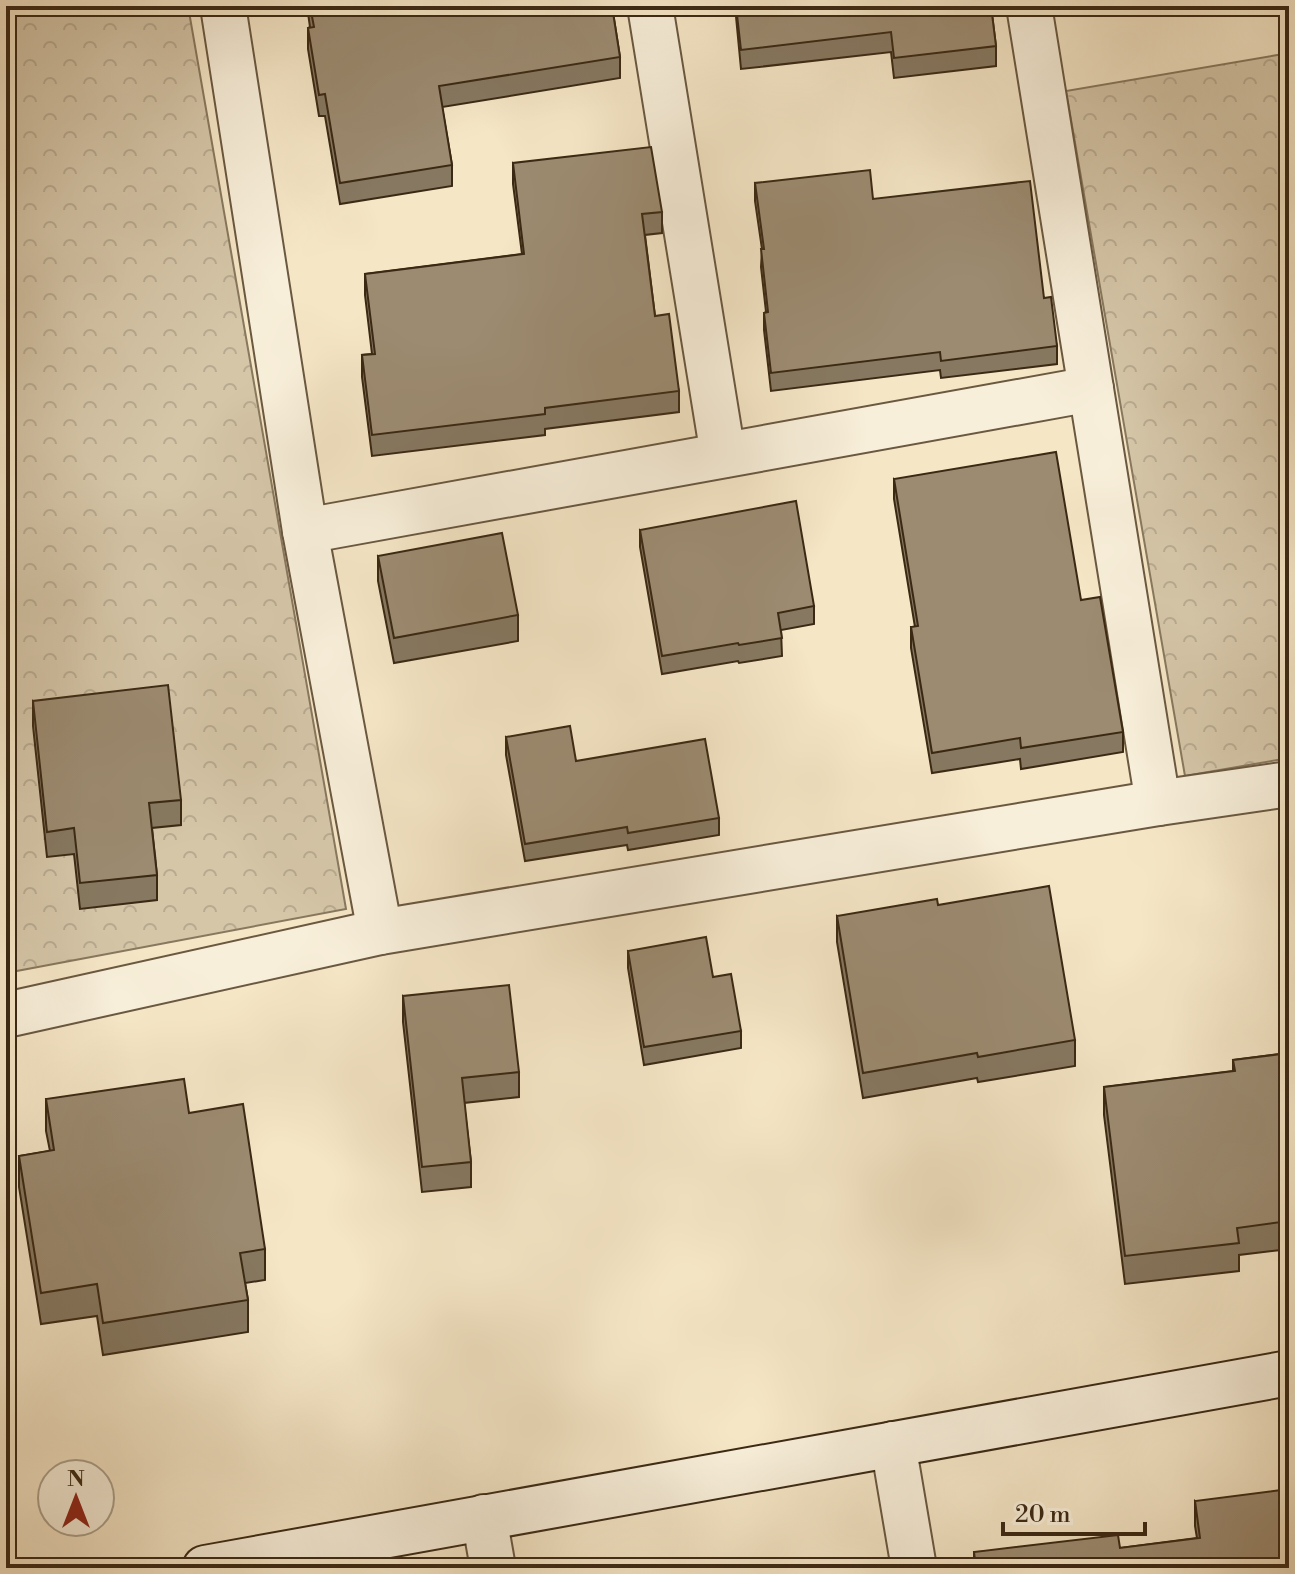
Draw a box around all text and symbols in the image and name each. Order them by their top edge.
north arrow [36,1458,116,1538]
text: N [67,1466,85,1493]
scale bar [1003,1486,1145,1536]
text: 20 m [1015,1500,1071,1530]

